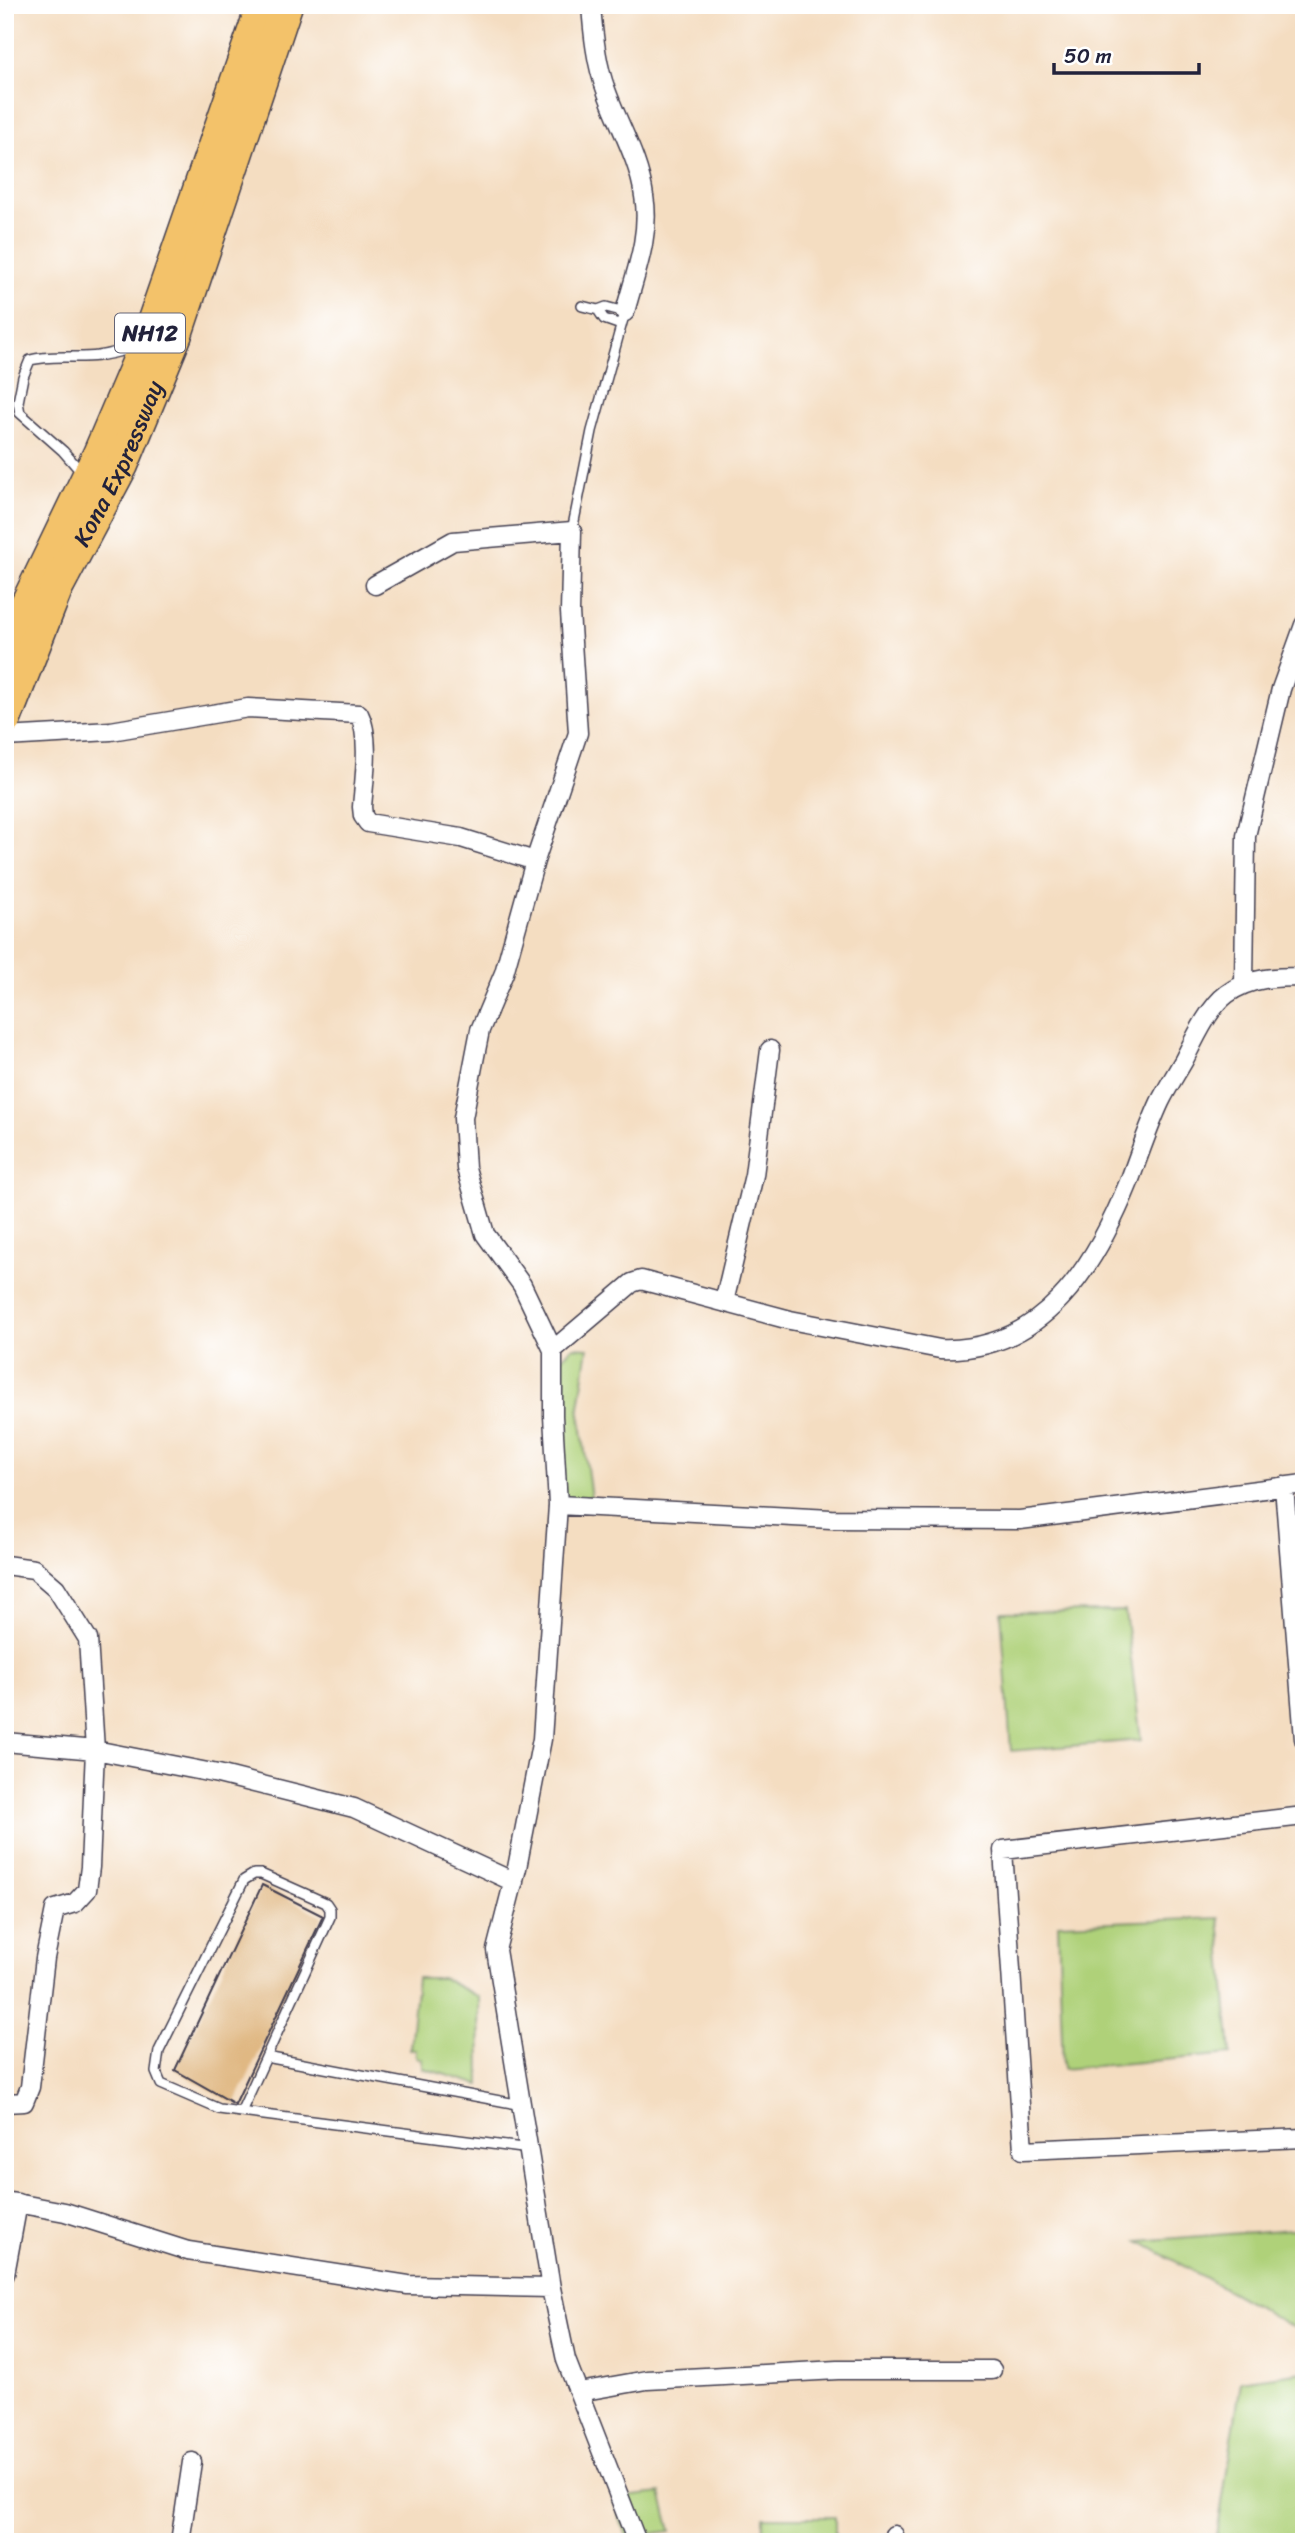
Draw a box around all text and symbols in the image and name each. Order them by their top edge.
scale bar [1054,32,1199,76]
text: 50 m [1064,37,1112,75]
road number: NH12 [115,314,185,352]
street label: Kona Expressway [61,374,176,554]

